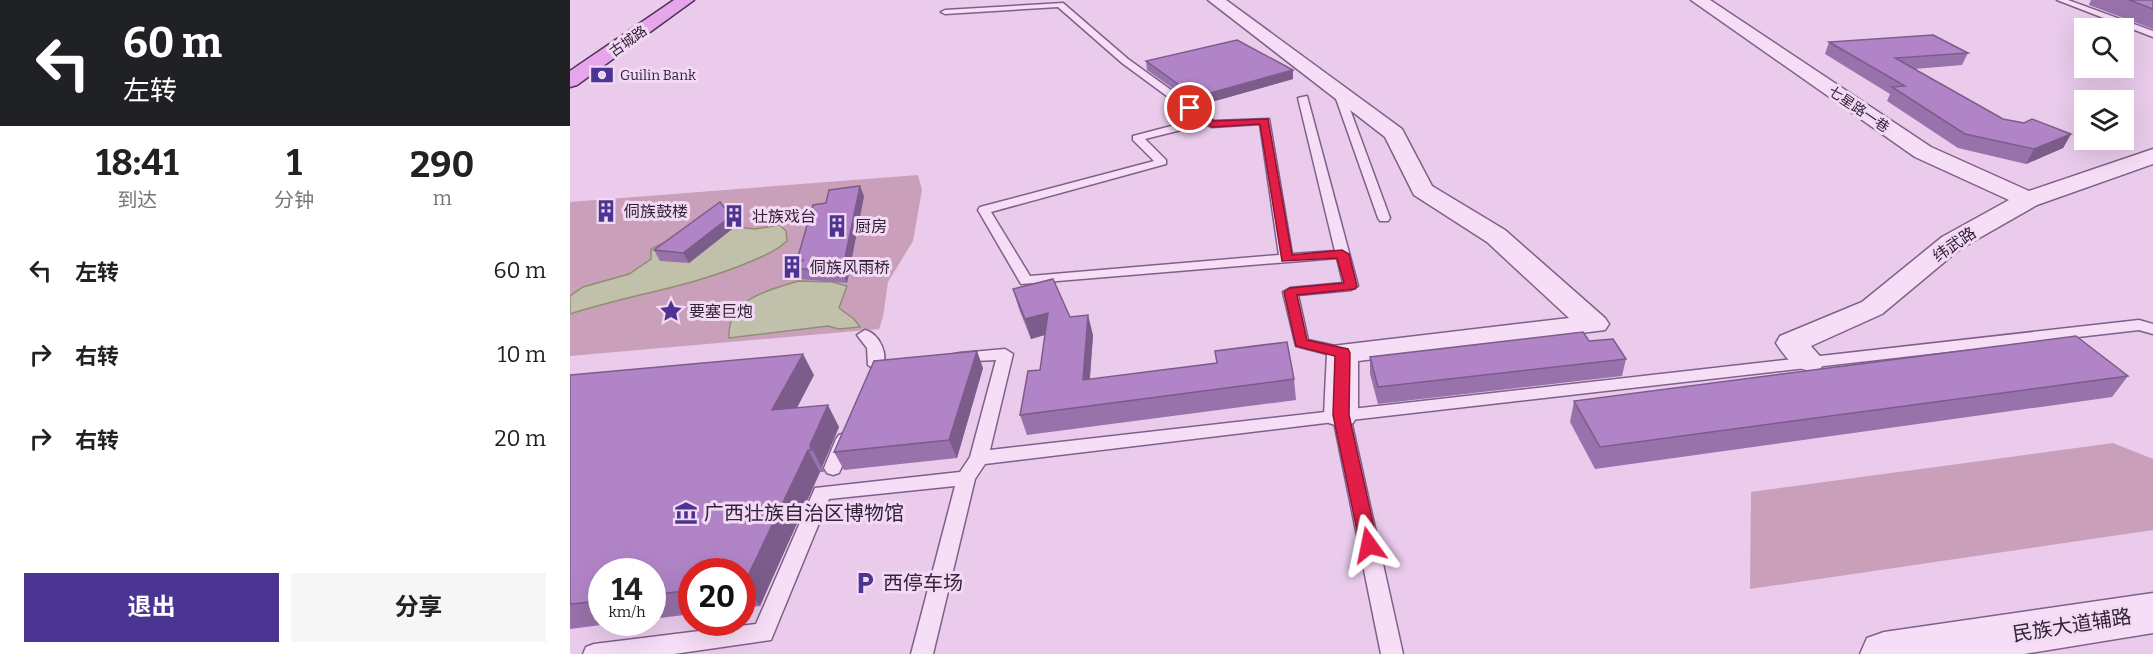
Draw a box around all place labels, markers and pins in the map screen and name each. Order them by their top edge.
bank icon: Guilin Bank [589,62,615,88]
place label: Guilin Bank [620,67,696,84]
pin [1164,82,1215,133]
building icon: 侗族鼓楼 [593,198,619,224]
place label: 侗族鼓楼 [624,202,688,221]
building icon: 壮族戏台 [721,203,747,229]
place label: 壮族戏台 [752,207,816,226]
building icon: 厨房 [824,213,850,239]
place label: 厨房 [855,217,887,236]
building icon: 侗族风雨桥 [779,254,805,280]
place label: 侗族风雨桥 [810,258,890,277]
place icon: 要塞巨炮 [658,298,684,324]
place label: 要塞巨炮 [689,302,753,321]
museum icon: 广西壮族自治区博物馆 [673,500,699,526]
place label: 广西壮族自治区博物馆 [704,501,904,525]
parking icon: 西停车场 [852,570,878,596]
place label: 西停车场 [883,571,963,595]

